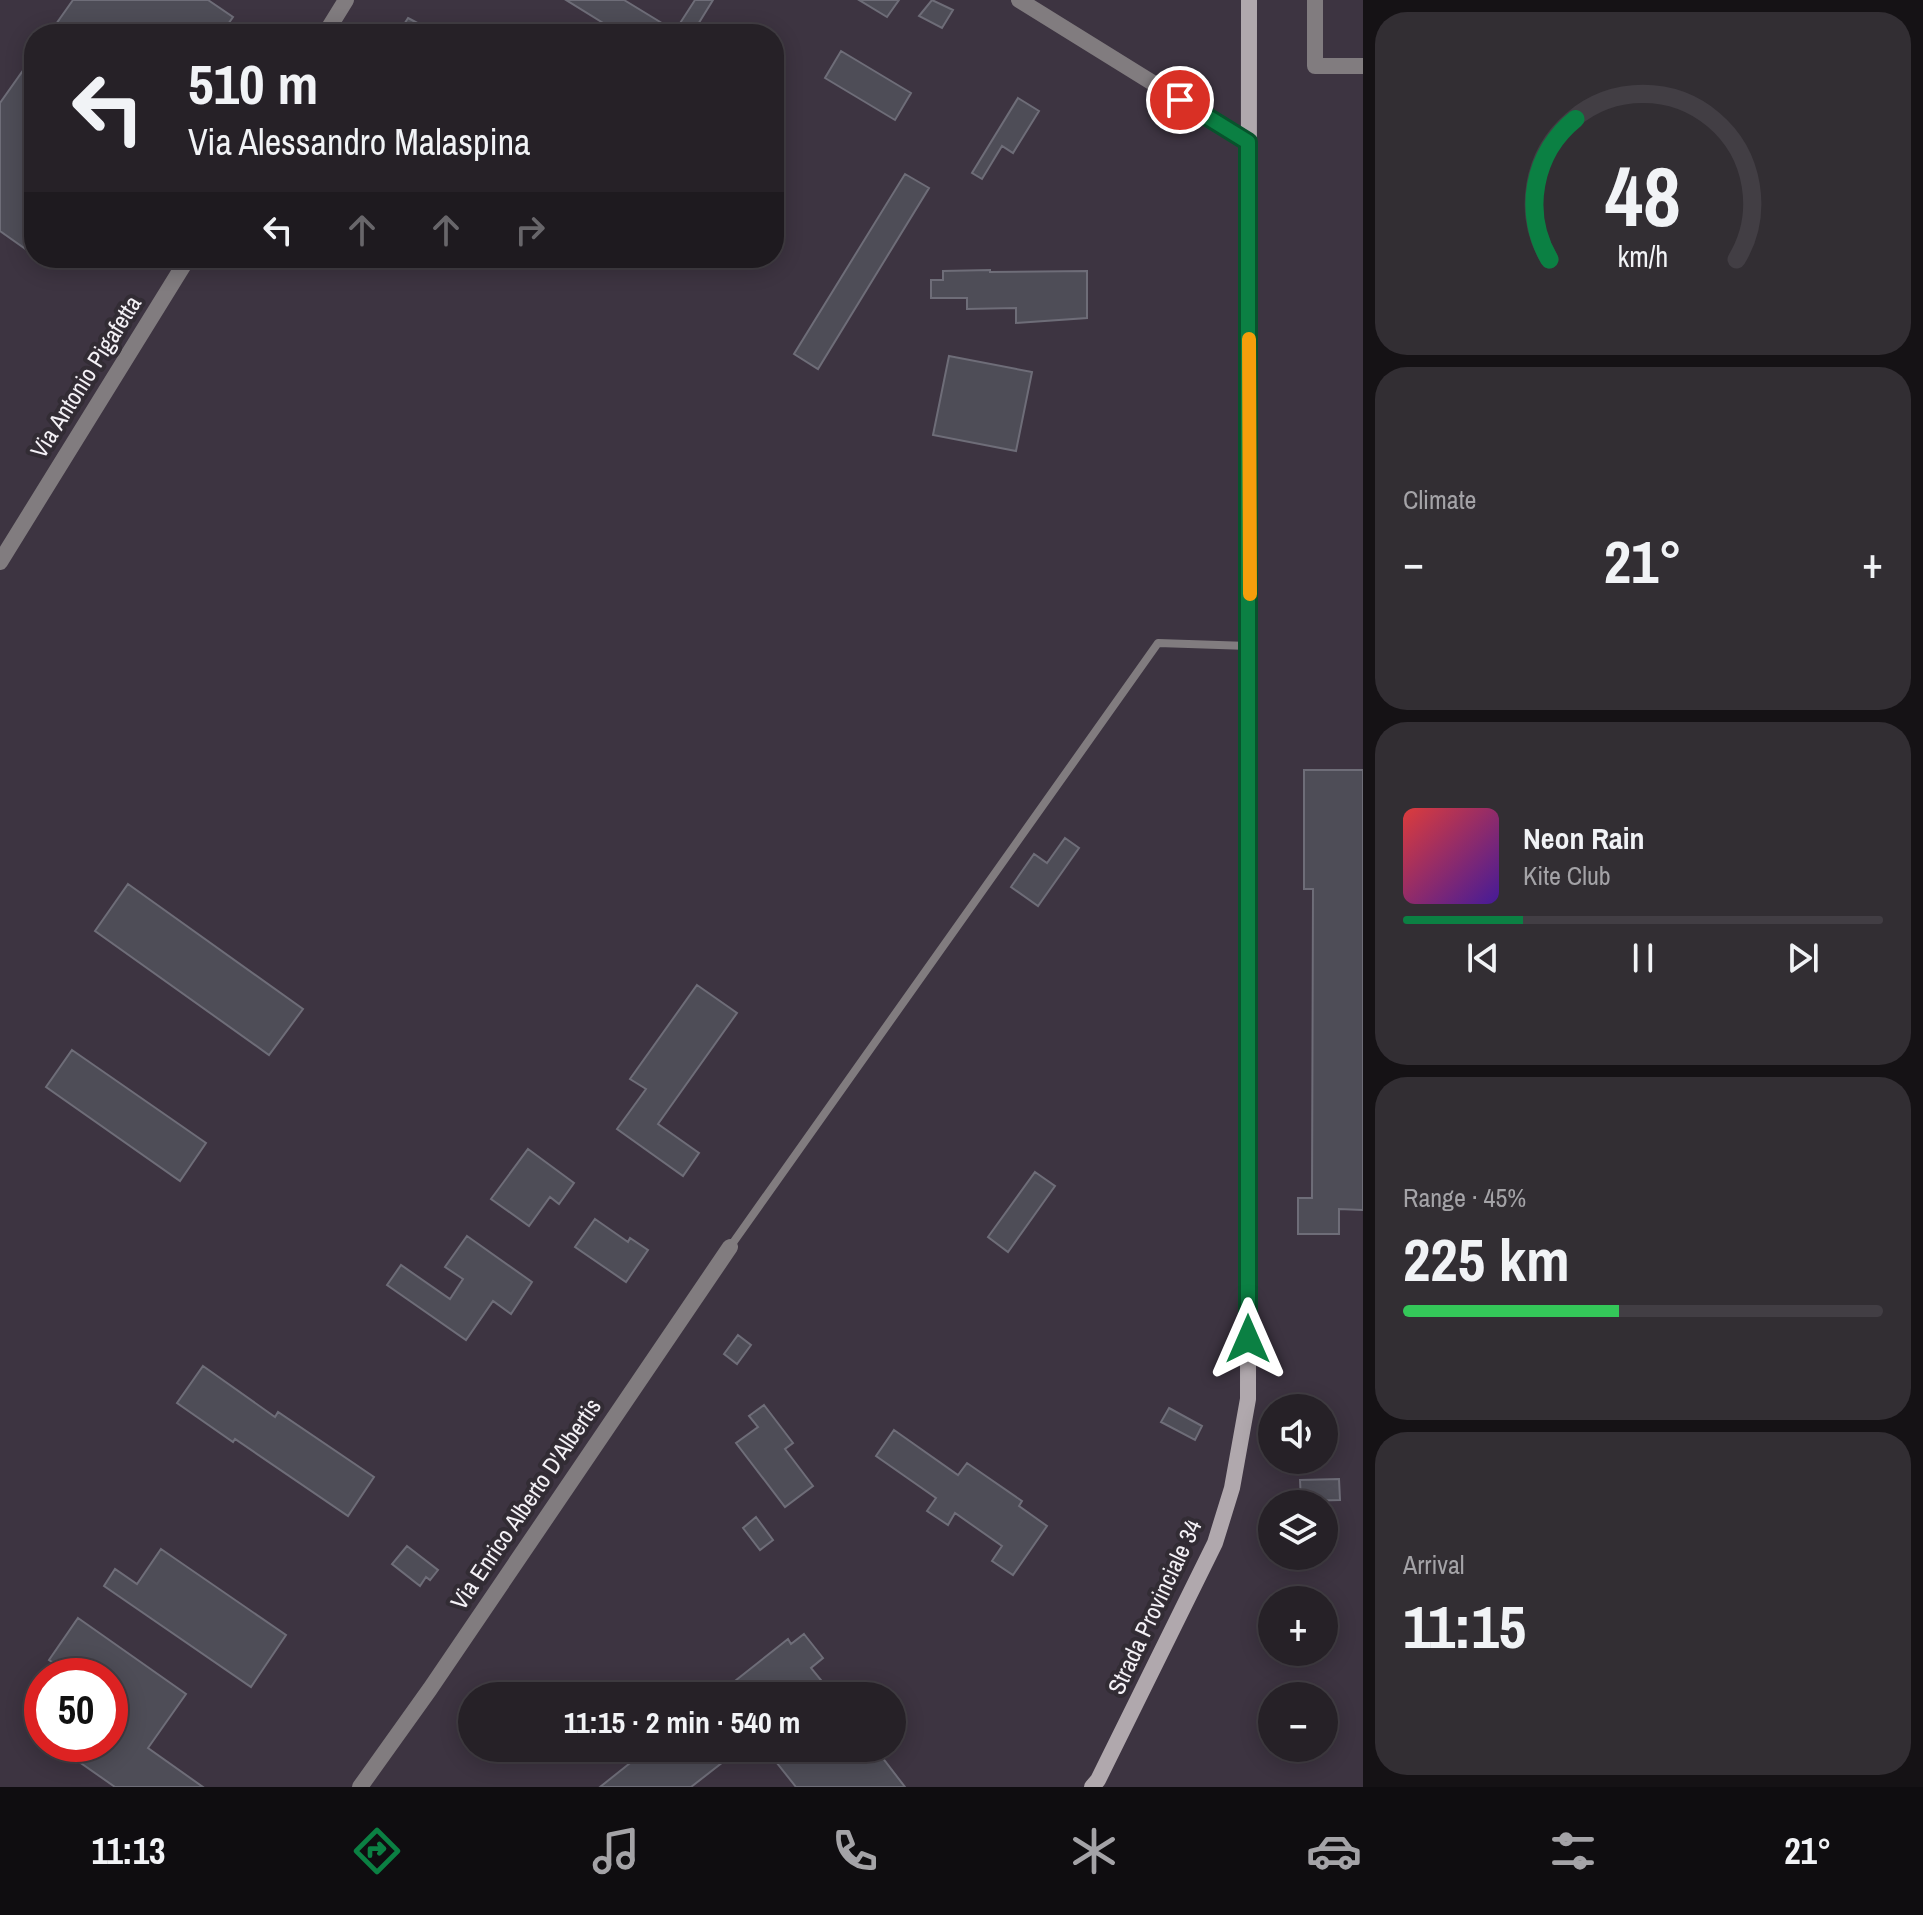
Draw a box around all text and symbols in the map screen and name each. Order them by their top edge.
text: 510 m [188,46,318,121]
icon: left [56,56,160,160]
pin [1146,66,1214,134]
icon: arrive [1158,78,1202,122]
text: Via Alessandro Malaspina [188,118,530,166]
text: 48 [1605,139,1681,251]
icon: left [256,208,300,252]
icon: ahead [340,208,384,252]
icon: ahead [424,208,468,252]
icon: right [508,208,552,252]
text: km/h [1618,237,1668,276]
street label: Via Antonio Pigafetta [22,289,148,464]
text: Climate [1403,482,1476,517]
text: 21° [1604,521,1682,602]
text: − [1403,532,1424,592]
text: + [1862,532,1883,592]
text: Neon Rain [1523,818,1645,858]
text: Kite Club [1523,858,1611,893]
icon: previous [1461,936,1505,980]
icon: pause [1621,936,1665,980]
icon: next [1781,936,1825,980]
text: Range · 45% [1403,1180,1526,1215]
text: 225 km [1403,1219,1570,1300]
position arrow [1206,1297,1290,1381]
street label: Via Enrico Alberto D'Albertis [442,1391,608,1615]
map controls [1258,1394,1338,1762]
button: sound [1258,1394,1338,1474]
button: layers [1258,1490,1338,1570]
street label: Strada Provinciale 34 [1100,1514,1209,1699]
text: Arrival [1403,1547,1465,1582]
button: + [1258,1586,1338,1666]
text: 11:15 [1403,1586,1526,1667]
speed limit sign: 50 [24,1658,128,1762]
button: − [1258,1682,1338,1762]
text: 11:15 · 2 min · 540 m [564,1702,800,1742]
icon: directions [349,1823,405,1879]
icon: music [588,1823,644,1879]
icon: phone [827,1823,883,1879]
icon: climate [1066,1823,1122,1879]
icon: car [1306,1823,1362,1879]
icon: filters [1545,1823,1601,1879]
text: 11:13 [92,1827,165,1875]
text: 21° [1784,1827,1831,1875]

